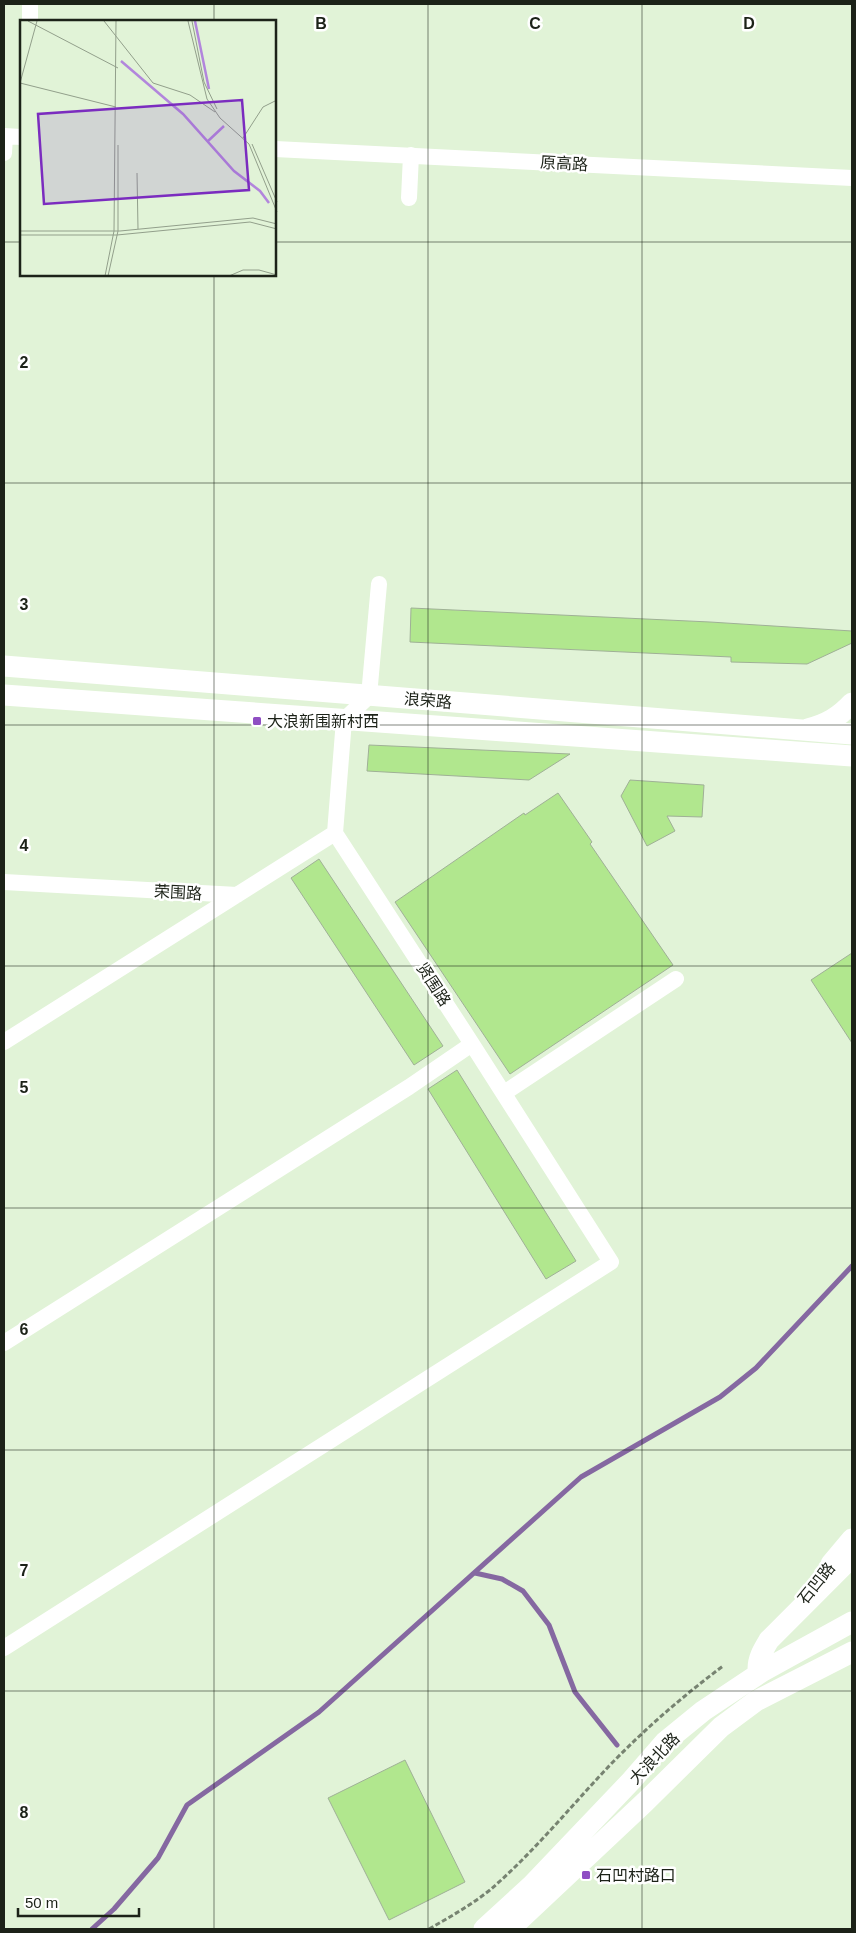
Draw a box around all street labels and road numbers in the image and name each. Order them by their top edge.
street label: 原高路 [540,154,588,173]
street label: 浪荣路 [403,690,453,711]
street label: 荣围路 [154,883,202,902]
street label: 贤围路 [413,960,454,1009]
street label: 石凹路 [795,1559,838,1607]
street label: 大浪北路 [626,1729,683,1787]

